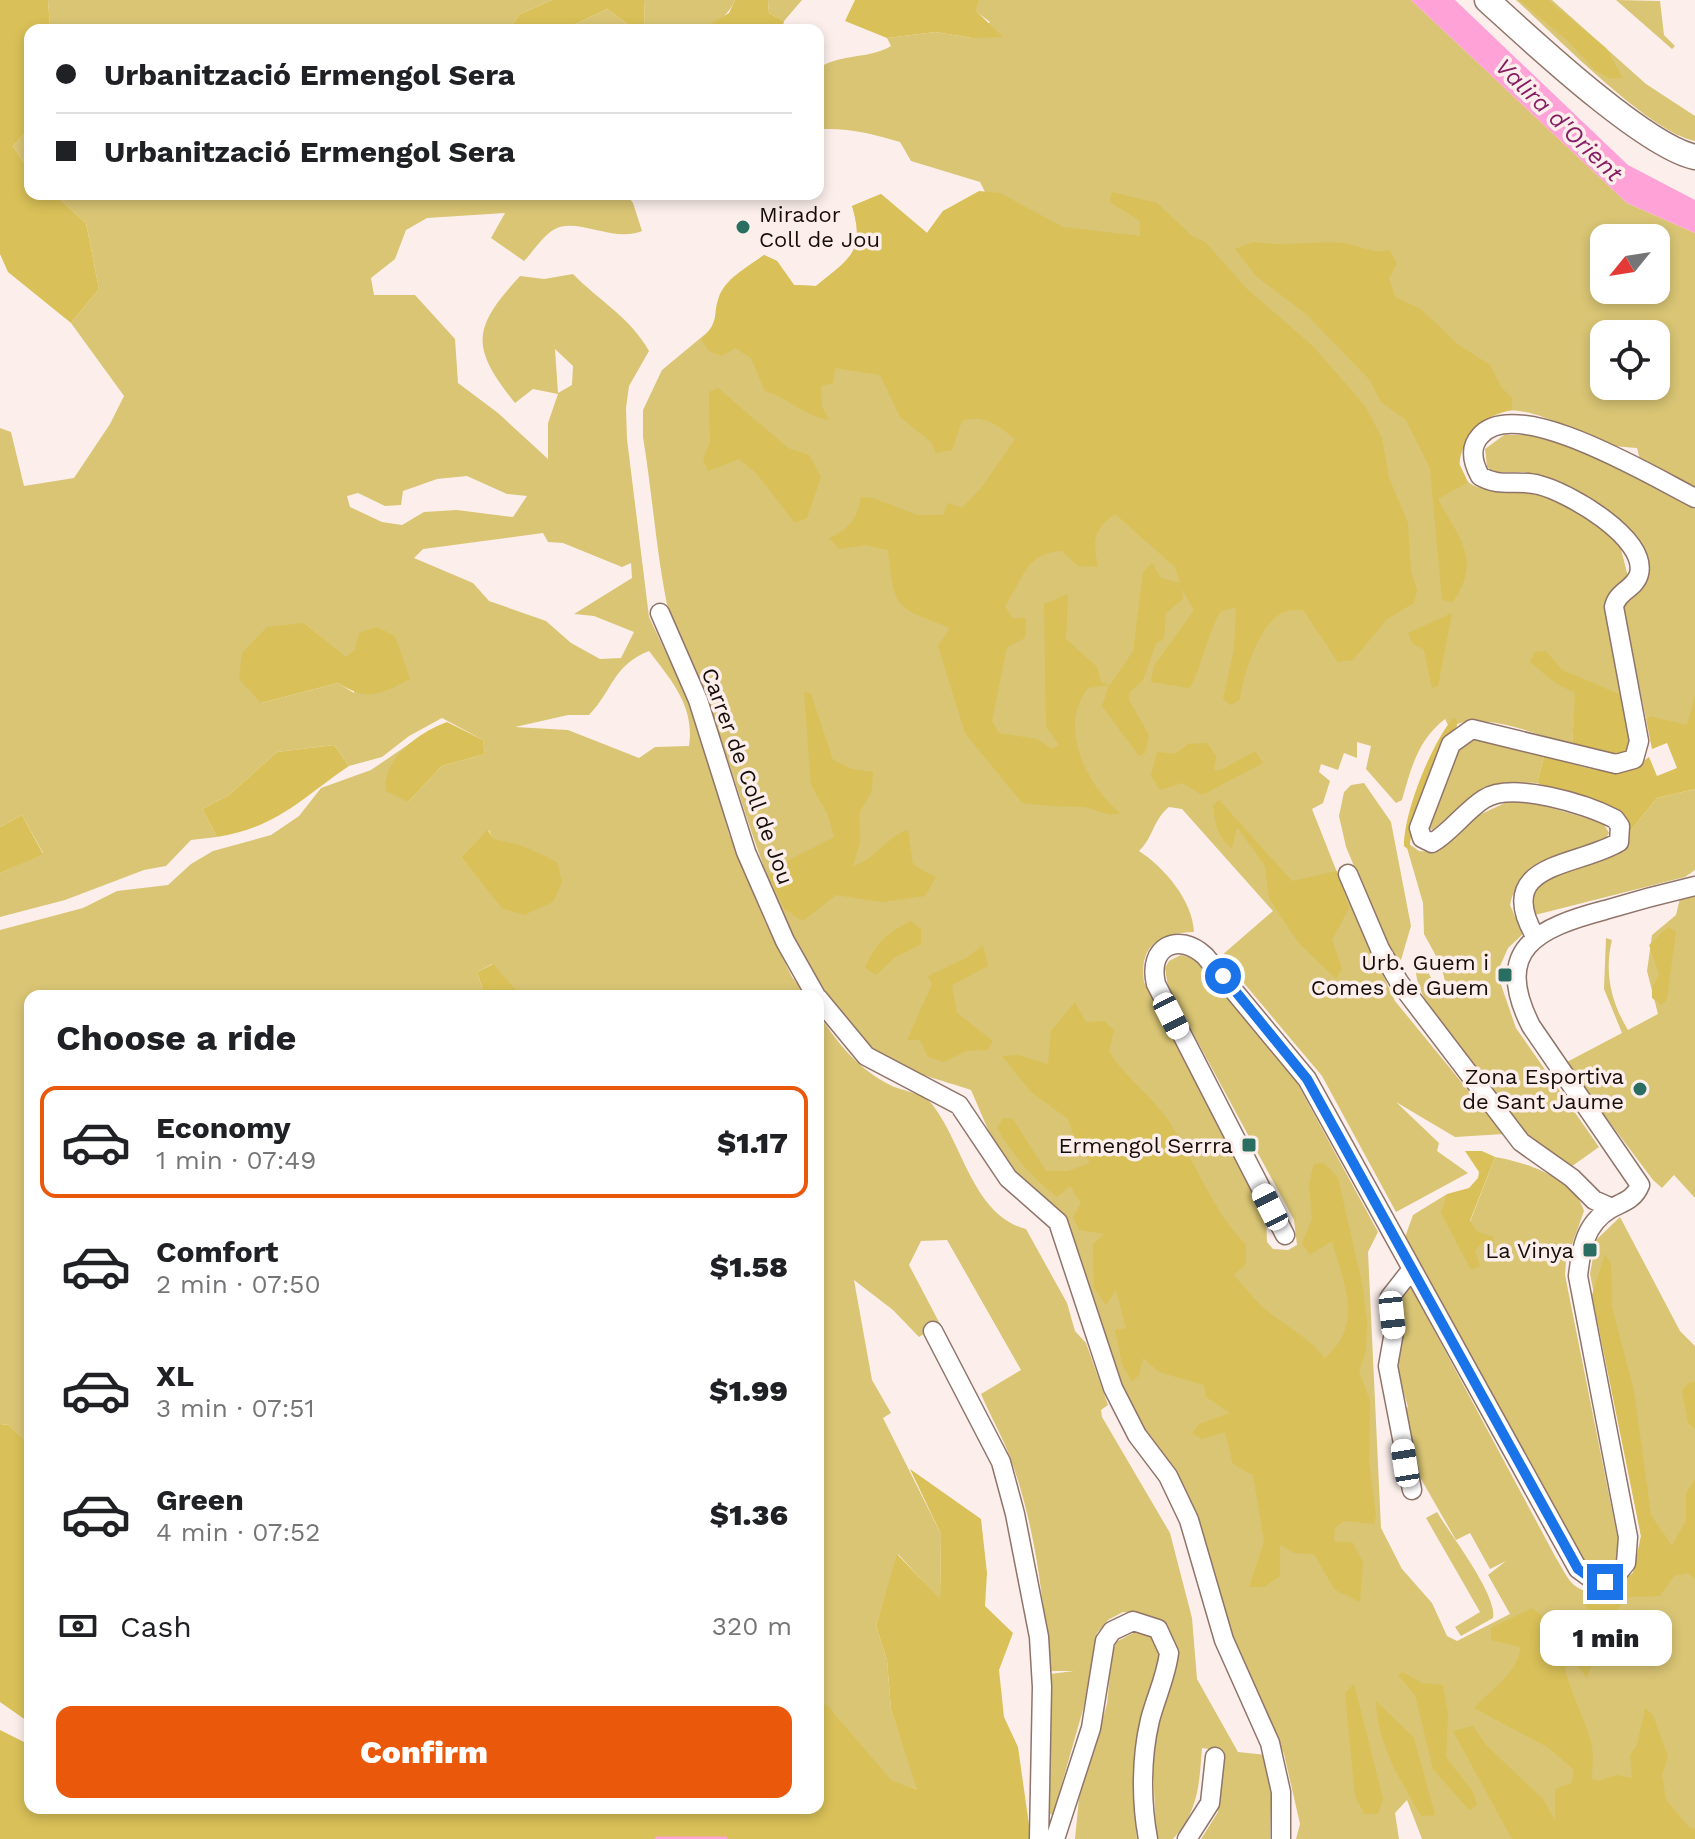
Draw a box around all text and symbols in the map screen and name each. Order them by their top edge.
water label: Valira d'Orient [1490,53,1629,188]
text: Urbanització Ermengol Sera [104,57,515,92]
text: Urbanització Ermengol Sera [104,134,515,169]
place label: Mirador Coll de Jou [759,202,880,252]
marker: Mirador Coll de Jou [734,218,752,236]
north arrow [1590,224,1670,304]
map controls [1590,224,1670,400]
button: locate [1590,320,1670,400]
street label: Carrer de Coll de Jou [697,664,798,888]
place label: Urb. Guem i Comes de Guem [1311,950,1489,1000]
route start [1205,958,1241,994]
marker: Urb. Guem i Comes de Guem [1496,966,1514,984]
car [1149,989,1193,1043]
text: Choose a ride [56,1017,296,1059]
place label: Zona Esportiva de Sant Jaume [1462,1064,1624,1114]
marker: Zona Esportiva de Sant Jaume [1631,1080,1649,1098]
icon: car [60,1106,132,1178]
text: Economy [156,1110,291,1145]
text: $1.17 [717,1125,788,1160]
place label: Ermengol Serrra [1058,1133,1233,1158]
marker: Ermengol Serrra [1240,1136,1258,1154]
text: 1 min · 07:49 [156,1145,316,1175]
car [1248,1180,1292,1234]
icon: car [60,1230,132,1302]
text: Comfort [156,1234,278,1269]
place label: La Vinya [1485,1238,1574,1263]
marker: La Vinya [1581,1241,1599,1259]
text: $1.58 [710,1249,788,1284]
text: 2 min · 07:50 [156,1269,321,1299]
car [1378,1290,1406,1340]
icon: car [60,1354,132,1426]
text: XL [156,1358,194,1393]
text: $1.99 [709,1373,788,1408]
text: 3 min · 07:51 [156,1393,315,1423]
car [1389,1437,1421,1489]
icon: car [60,1478,132,1550]
text: Green [156,1482,244,1517]
text: $1.36 [710,1497,788,1532]
text: 4 min · 07:52 [156,1517,320,1547]
route end [1587,1564,1623,1600]
icon: cash [56,1604,100,1648]
text: Cash [120,1609,192,1644]
callout: 1 min [1539,1610,1671,1666]
text: 320 m [712,1611,792,1641]
text: 1 min [1573,1623,1639,1653]
button: Confirm [56,1706,792,1798]

